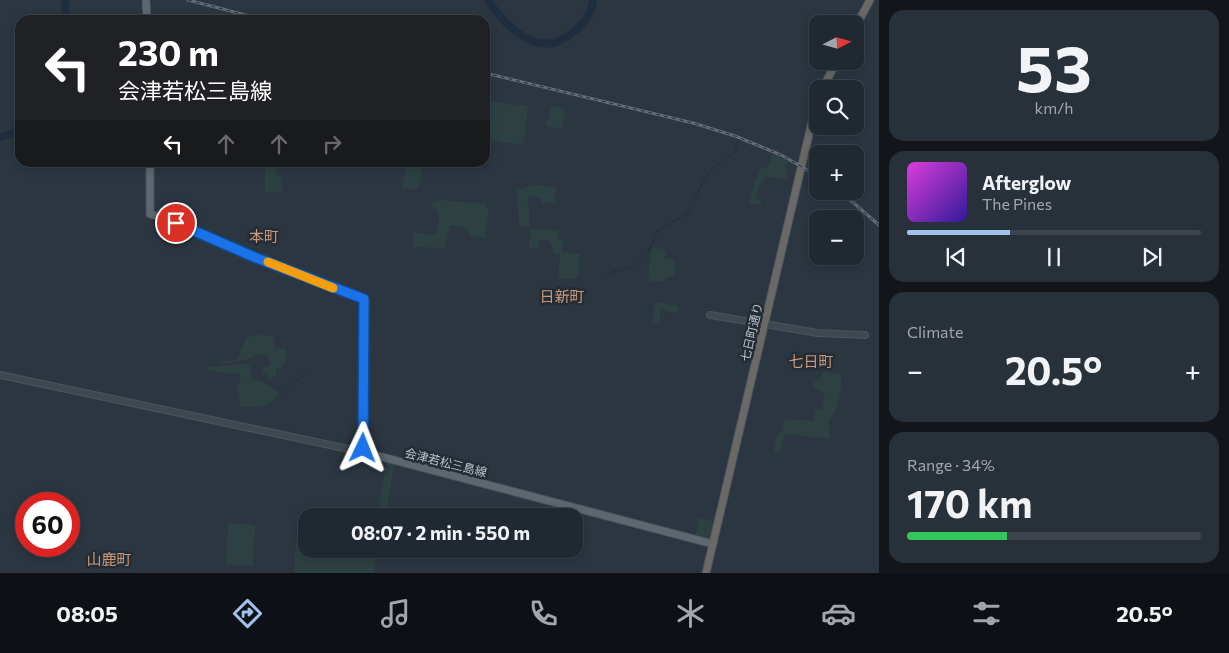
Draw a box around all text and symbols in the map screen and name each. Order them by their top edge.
north arrow [809,15,864,70]
map controls [809,15,864,265]
text: 53 [1016,26,1092,105]
text: 230 m [118,30,219,73]
icon: left [35,35,100,100]
text: 会津若松三島線 [118,77,272,104]
button: search [809,80,864,135]
text: km/h [1035,98,1073,117]
icon: left [159,130,187,158]
icon: ahead [212,130,240,158]
icon: ahead [265,130,293,158]
icon: right [318,130,346,158]
button: + [809,145,864,200]
text: Afterglow [982,171,1071,194]
text: The Pines [982,194,1052,213]
pin [155,202,197,244]
icon: arrive [162,209,190,237]
button: − [809,210,864,265]
district label: 本町 [249,227,279,245]
icon: previous [942,243,970,271]
icon: pause [1040,243,1068,271]
icon: next [1138,243,1166,271]
district label: 日新町 [539,287,585,305]
street label: 七日町通り [737,301,765,363]
text: Climate [907,322,963,341]
text: 20.5° [1005,346,1102,393]
district label: 七日町 [788,352,834,370]
text: − [907,353,923,387]
text: + [1185,353,1201,387]
position arrow [336,421,388,473]
street label: 会津若松三島線 [404,445,488,479]
text: Range · 34% [907,455,995,474]
text: 170 km [907,479,1032,526]
speed limit sign: 60 [15,492,80,557]
text: 08:07 · 2 min · 550 m [351,521,530,544]
district label: 山鹿町 [86,550,132,568]
icon: directions [230,596,265,631]
icon: music [378,596,413,631]
icon: phone [526,596,561,631]
icon: climate [673,596,708,631]
icon: car [821,596,856,631]
icon: filters [969,596,1004,631]
text: 08:05 [56,600,118,627]
text: 20.5° [1116,600,1173,627]

